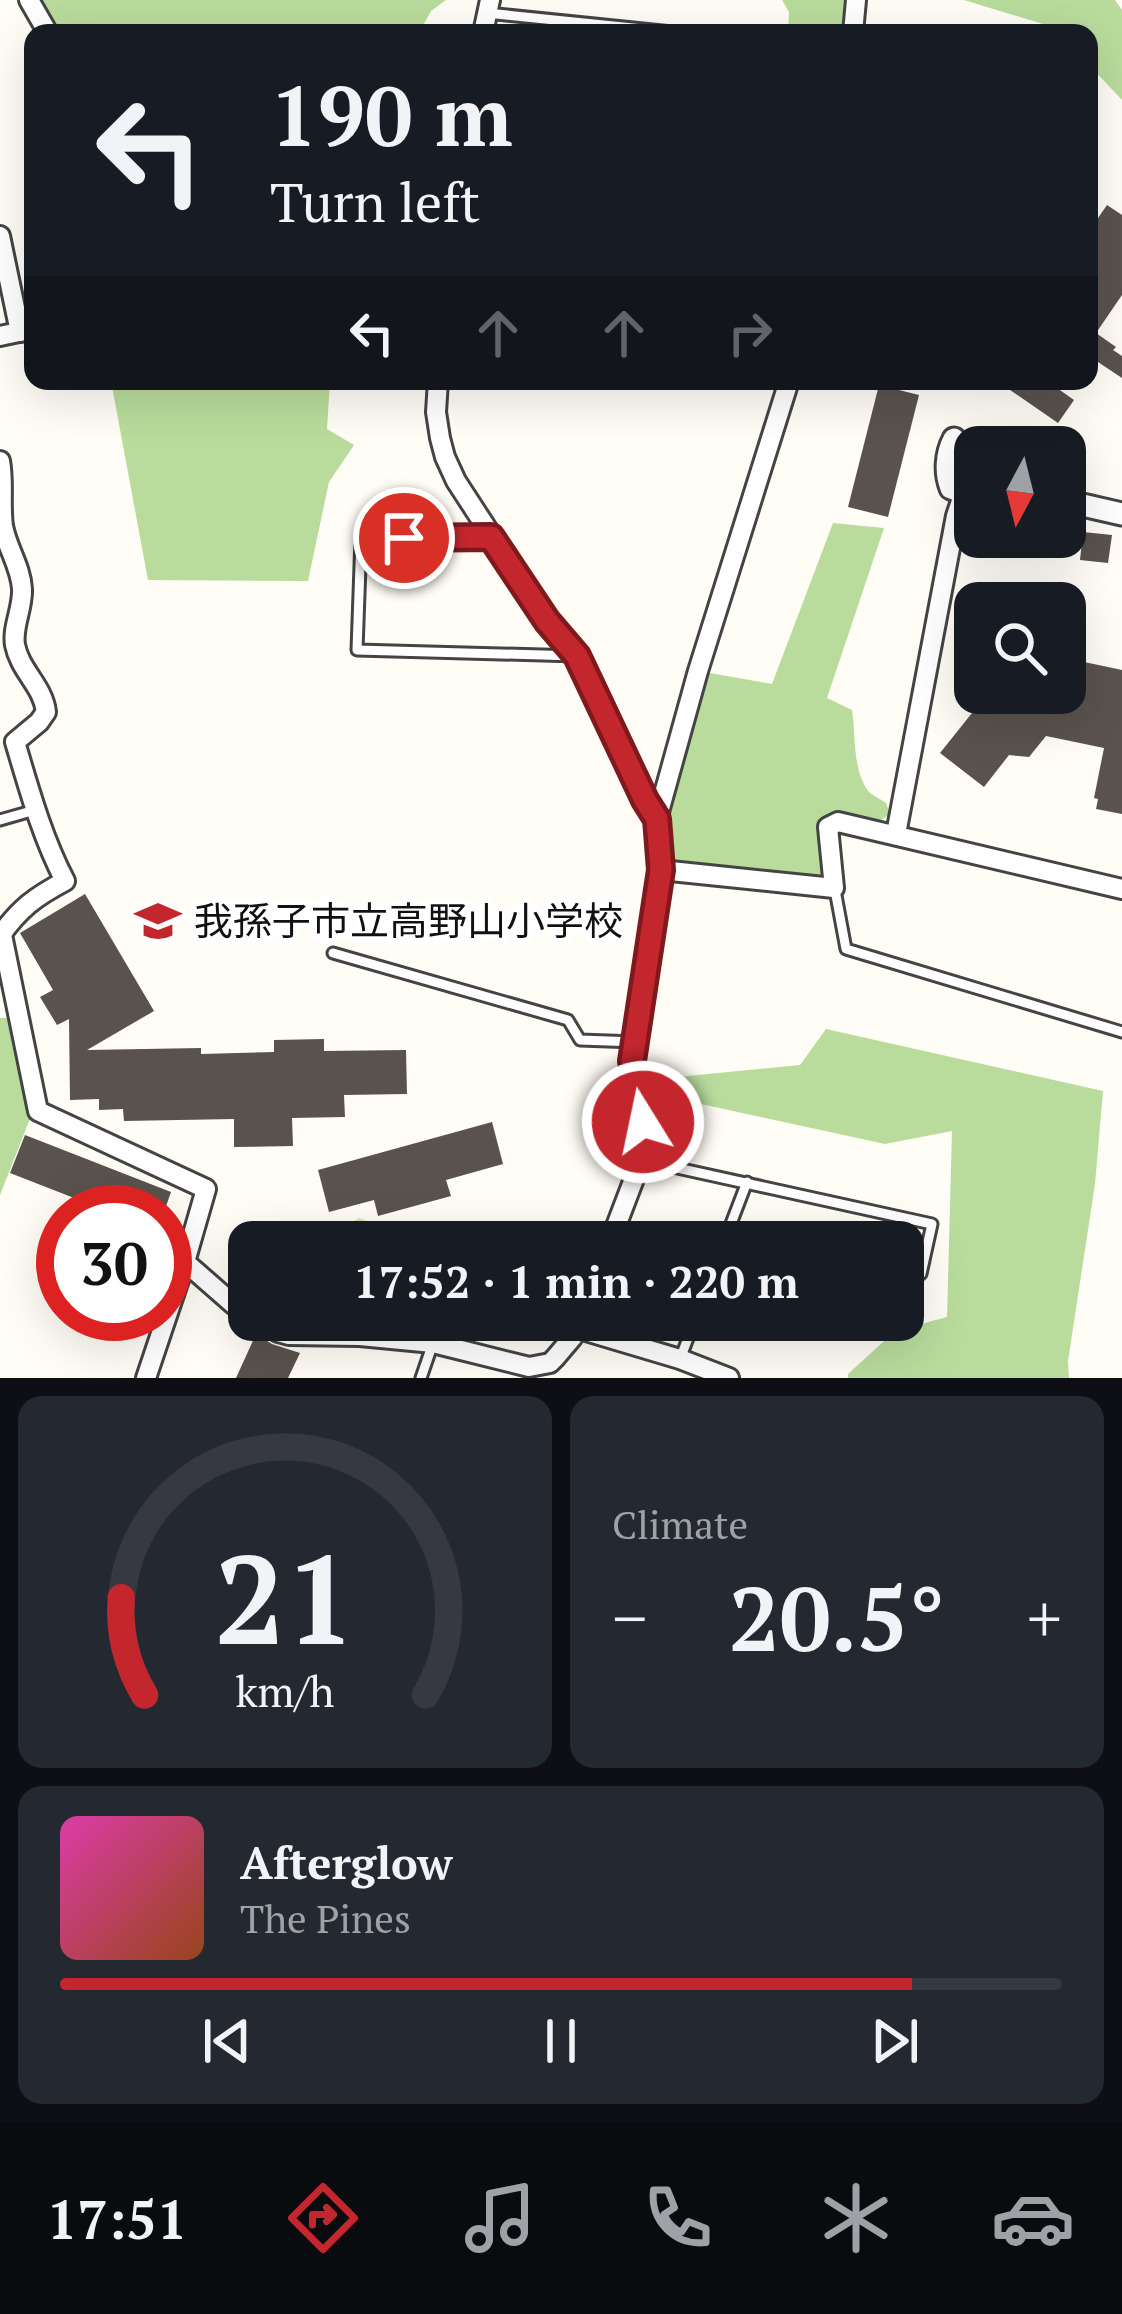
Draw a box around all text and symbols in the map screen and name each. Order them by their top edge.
text: 190 m [270,59,513,170]
icon: left [72,72,228,228]
text: Turn left [270,166,480,237]
icon: left [339,300,405,366]
icon: ahead [465,300,531,366]
icon: ahead [591,300,657,366]
icon: right [717,300,783,366]
north arrow [954,426,1086,558]
map controls [954,426,1086,714]
pin [353,487,455,589]
icon: arrive [371,505,437,571]
button: search [954,582,1086,714]
place label: 我孫子市立高野山小学校 [194,894,623,946]
school or university icon: 我孫子市立高野山小学校 [133,896,183,946]
position arrow [580,1059,706,1185]
speed limit sign: 30 [36,1185,192,1341]
text: 17:52 · 1 min · 220 m [353,1251,799,1311]
text: Climate [612,1498,748,1550]
text: 21 [214,1514,356,1680]
text: 20.5° [729,1557,945,1677]
text: − [612,1573,647,1661]
text: + [1027,1573,1062,1661]
text: km/h [235,1662,335,1719]
text: Afterglow [240,1832,453,1892]
text: The Pines [240,1892,411,1944]
icon: previous [194,2008,260,2074]
icon: pause [528,2008,594,2074]
icon: next [862,2008,928,2074]
icon: directions [281,2176,365,2260]
icon: music [458,2176,542,2260]
icon: phone [636,2176,720,2260]
icon: climate [814,2176,898,2260]
icon: car [991,2176,1075,2260]
text: 17:51 [47,2183,187,2254]

